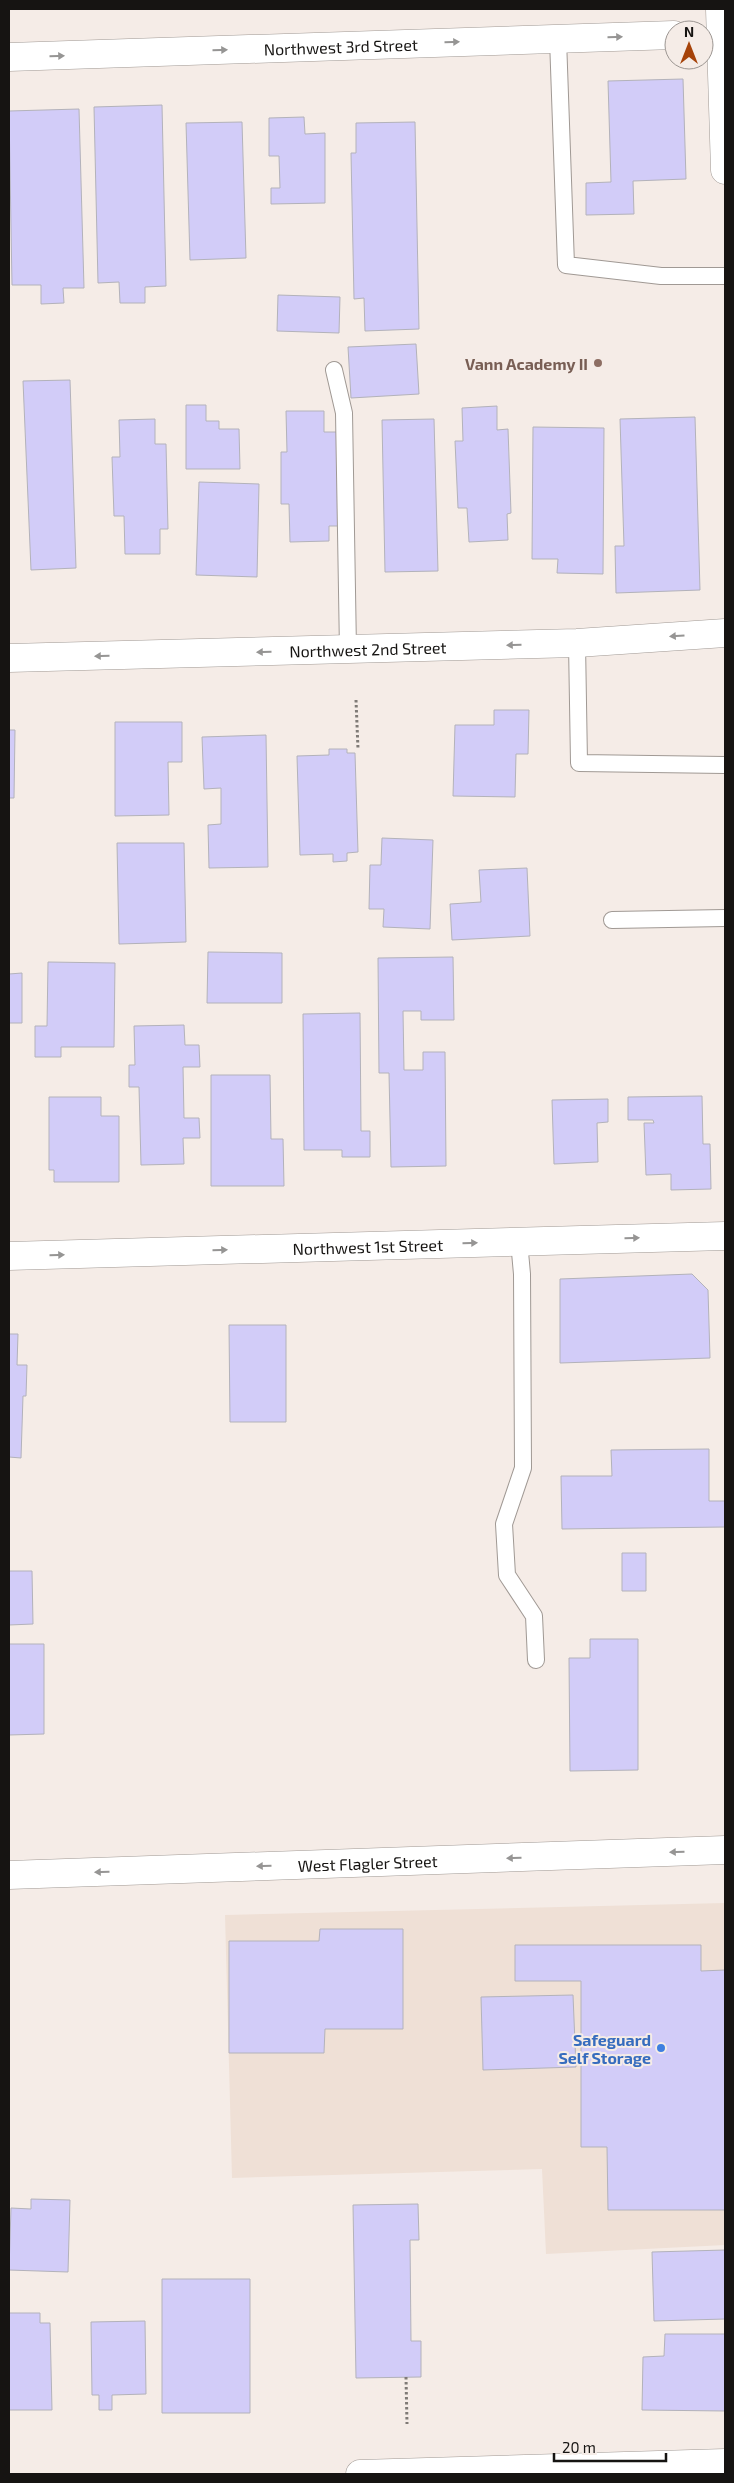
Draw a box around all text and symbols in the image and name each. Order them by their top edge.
north arrow [664,20,714,70]
text: N [684,23,694,40]
one-way arrow [607,32,623,40]
street label: Northwest 3rd Street [263,34,418,58]
one-way arrow [445,38,461,46]
one-way arrow [212,46,228,54]
one-way arrow [50,51,66,59]
place label: Vann Academy II [465,354,588,374]
marker: Vann Academy II [592,357,604,369]
one-way arrow [668,632,684,640]
street label: Northwest 2nd Street [289,637,447,660]
one-way arrow [506,641,522,649]
one-way arrow [256,648,272,656]
one-way arrow [94,652,110,660]
street label: Northwest 1st Street [292,1234,443,1258]
one-way arrow [624,1234,640,1242]
one-way arrow [462,1239,478,1247]
one-way arrow [212,1246,228,1254]
one-way arrow [50,1251,66,1259]
one-way arrow [668,1849,684,1857]
street label: West Flagler Street [298,1851,438,1874]
one-way arrow [506,1854,522,1862]
one-way arrow [256,1863,272,1871]
one-way arrow [94,1868,110,1876]
place label: Safeguard Self Storage [558,2030,651,2067]
marker: Safeguard Self Storage [655,2042,667,2054]
scale bar [554,2430,666,2462]
text: 20 m [562,2438,596,2456]

